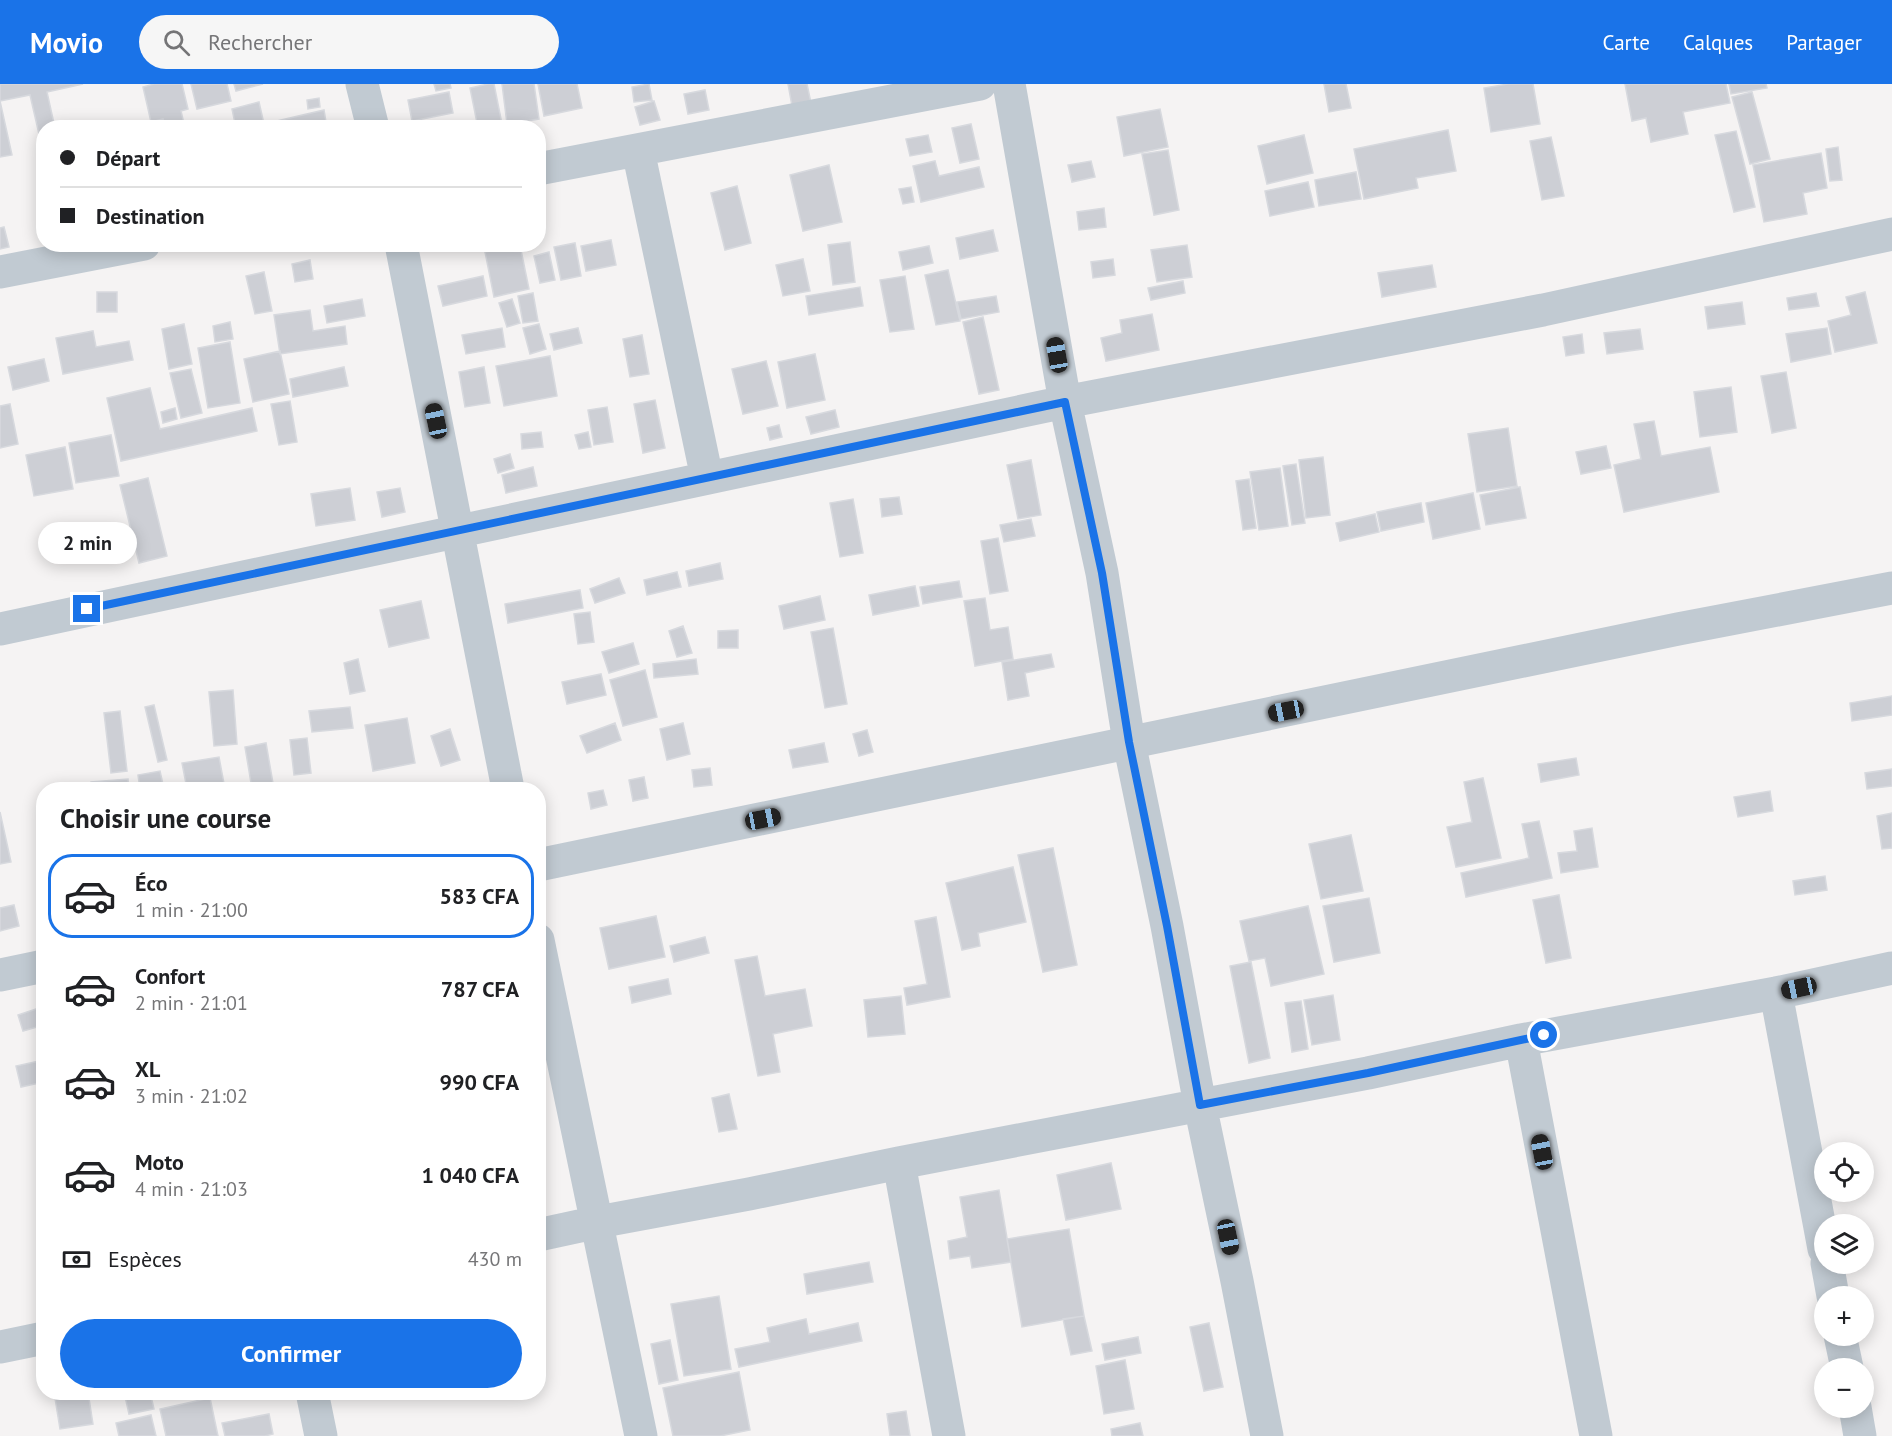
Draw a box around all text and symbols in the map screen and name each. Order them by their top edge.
search box [139,15,559,69]
text: Movio [30,24,103,61]
icon: search [160,26,193,59]
text: Rechercher [208,28,312,56]
text: Carte [1603,29,1650,56]
text: Calques [1683,29,1753,56]
text: Partager [1786,29,1862,56]
text: Départ [96,144,160,172]
text: Destination [96,202,205,230]
car [1045,336,1069,374]
car [423,402,449,440]
callout: 2 min [38,522,136,564]
text: 2 min [63,530,112,556]
route end [73,595,100,622]
car [1267,699,1305,723]
text: Choisir une course [60,801,271,835]
car [744,807,782,831]
icon: car [63,869,117,923]
text: Éco [135,869,167,897]
text: 583 CFA [440,882,519,910]
text: 1 min · 21:00 [135,897,248,923]
icon: car [63,962,117,1016]
text: Confort [135,962,205,990]
text: 787 CFA [441,975,519,1003]
car [1780,975,1818,1001]
text: 2 min · 21:01 [135,990,248,1016]
route start [1530,1021,1557,1048]
icon: car [63,1055,117,1109]
text: XL [135,1055,160,1083]
text: 990 CFA [440,1068,519,1096]
text: 3 min · 21:02 [135,1083,248,1109]
car [1530,1133,1554,1171]
map controls [1814,1142,1874,1418]
button: locate [1814,1142,1874,1202]
icon: car [63,1148,117,1202]
text: Moto [135,1148,184,1176]
text: 1 040 CFA [421,1161,519,1189]
text: 4 min · 21:03 [135,1176,248,1202]
button: layers [1814,1214,1874,1274]
car [1215,1218,1241,1256]
icon: cash [60,1243,93,1276]
text: Espèces [108,1245,182,1273]
text: 430 m [468,1246,522,1272]
button: + [1814,1286,1874,1346]
button: Confirmer [60,1319,522,1388]
button: − [1814,1358,1874,1418]

